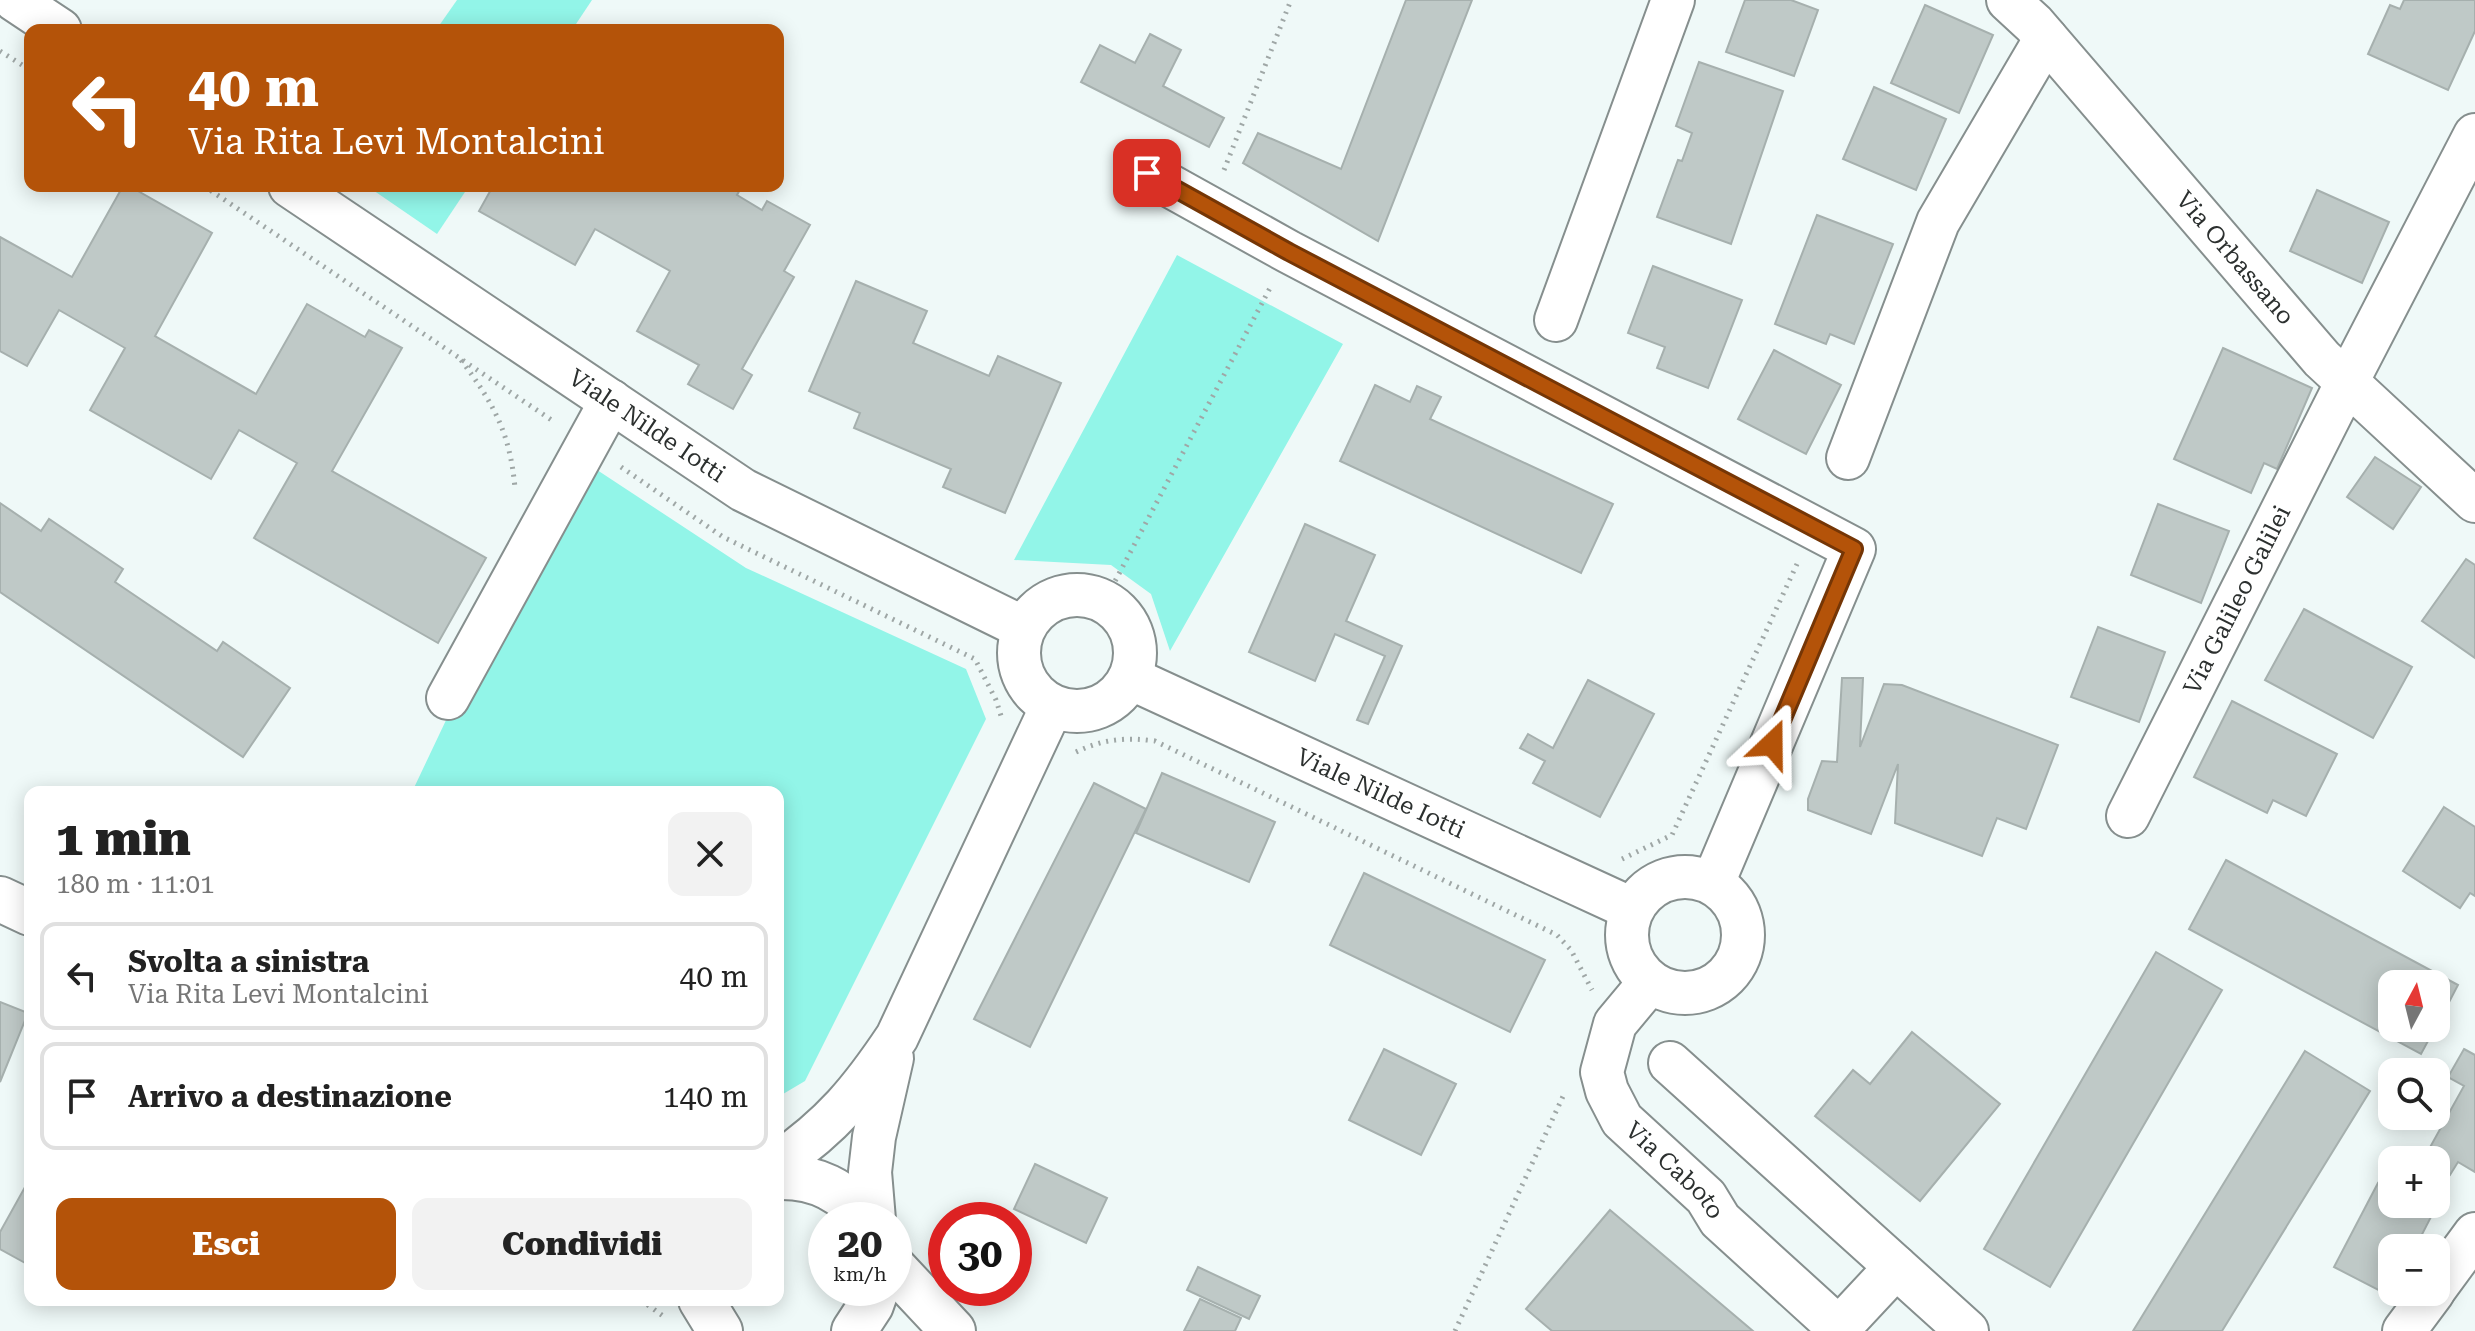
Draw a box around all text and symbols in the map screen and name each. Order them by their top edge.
text: 40 m [188,54,319,120]
icon: left [56,56,160,160]
text: Via Rita Levi Montalcini [188,121,604,163]
pin [1113,139,1181,207]
icon: arrive [1125,151,1169,195]
street label: Via Orbassano [2170,186,2300,330]
street label: Viale Nilde Iotti [564,363,731,488]
street label: Via Galileo Galilei [2178,501,2296,699]
position arrow [1730,702,1814,786]
street label: Viale Nilde Iotti [1292,743,1470,844]
text: 1 min [56,811,191,867]
button: close [668,812,752,896]
text: 180 m · 11:01 [56,869,215,899]
text: Svolta a sinistra [128,944,369,979]
icon: left [60,954,104,998]
text: 40 m [679,959,748,994]
north arrow [2378,970,2450,1042]
map controls [2378,970,2450,1306]
text: Via Rita Levi Montalcini [128,979,429,1009]
button: search [2378,1058,2450,1130]
icon: arrive [60,1074,104,1118]
text: Arrivo a destinazione [128,1079,452,1114]
text: 140 m [663,1079,748,1114]
street label: Via Caboto [1620,1116,1730,1224]
button: + [2378,1146,2450,1218]
button: Esci [56,1198,396,1290]
button: Condividi [412,1198,752,1290]
speed limit sign: 30 [928,1202,1032,1306]
text: 20 [838,1220,882,1267]
button: − [2378,1234,2450,1306]
text: km/h [833,1262,887,1286]

